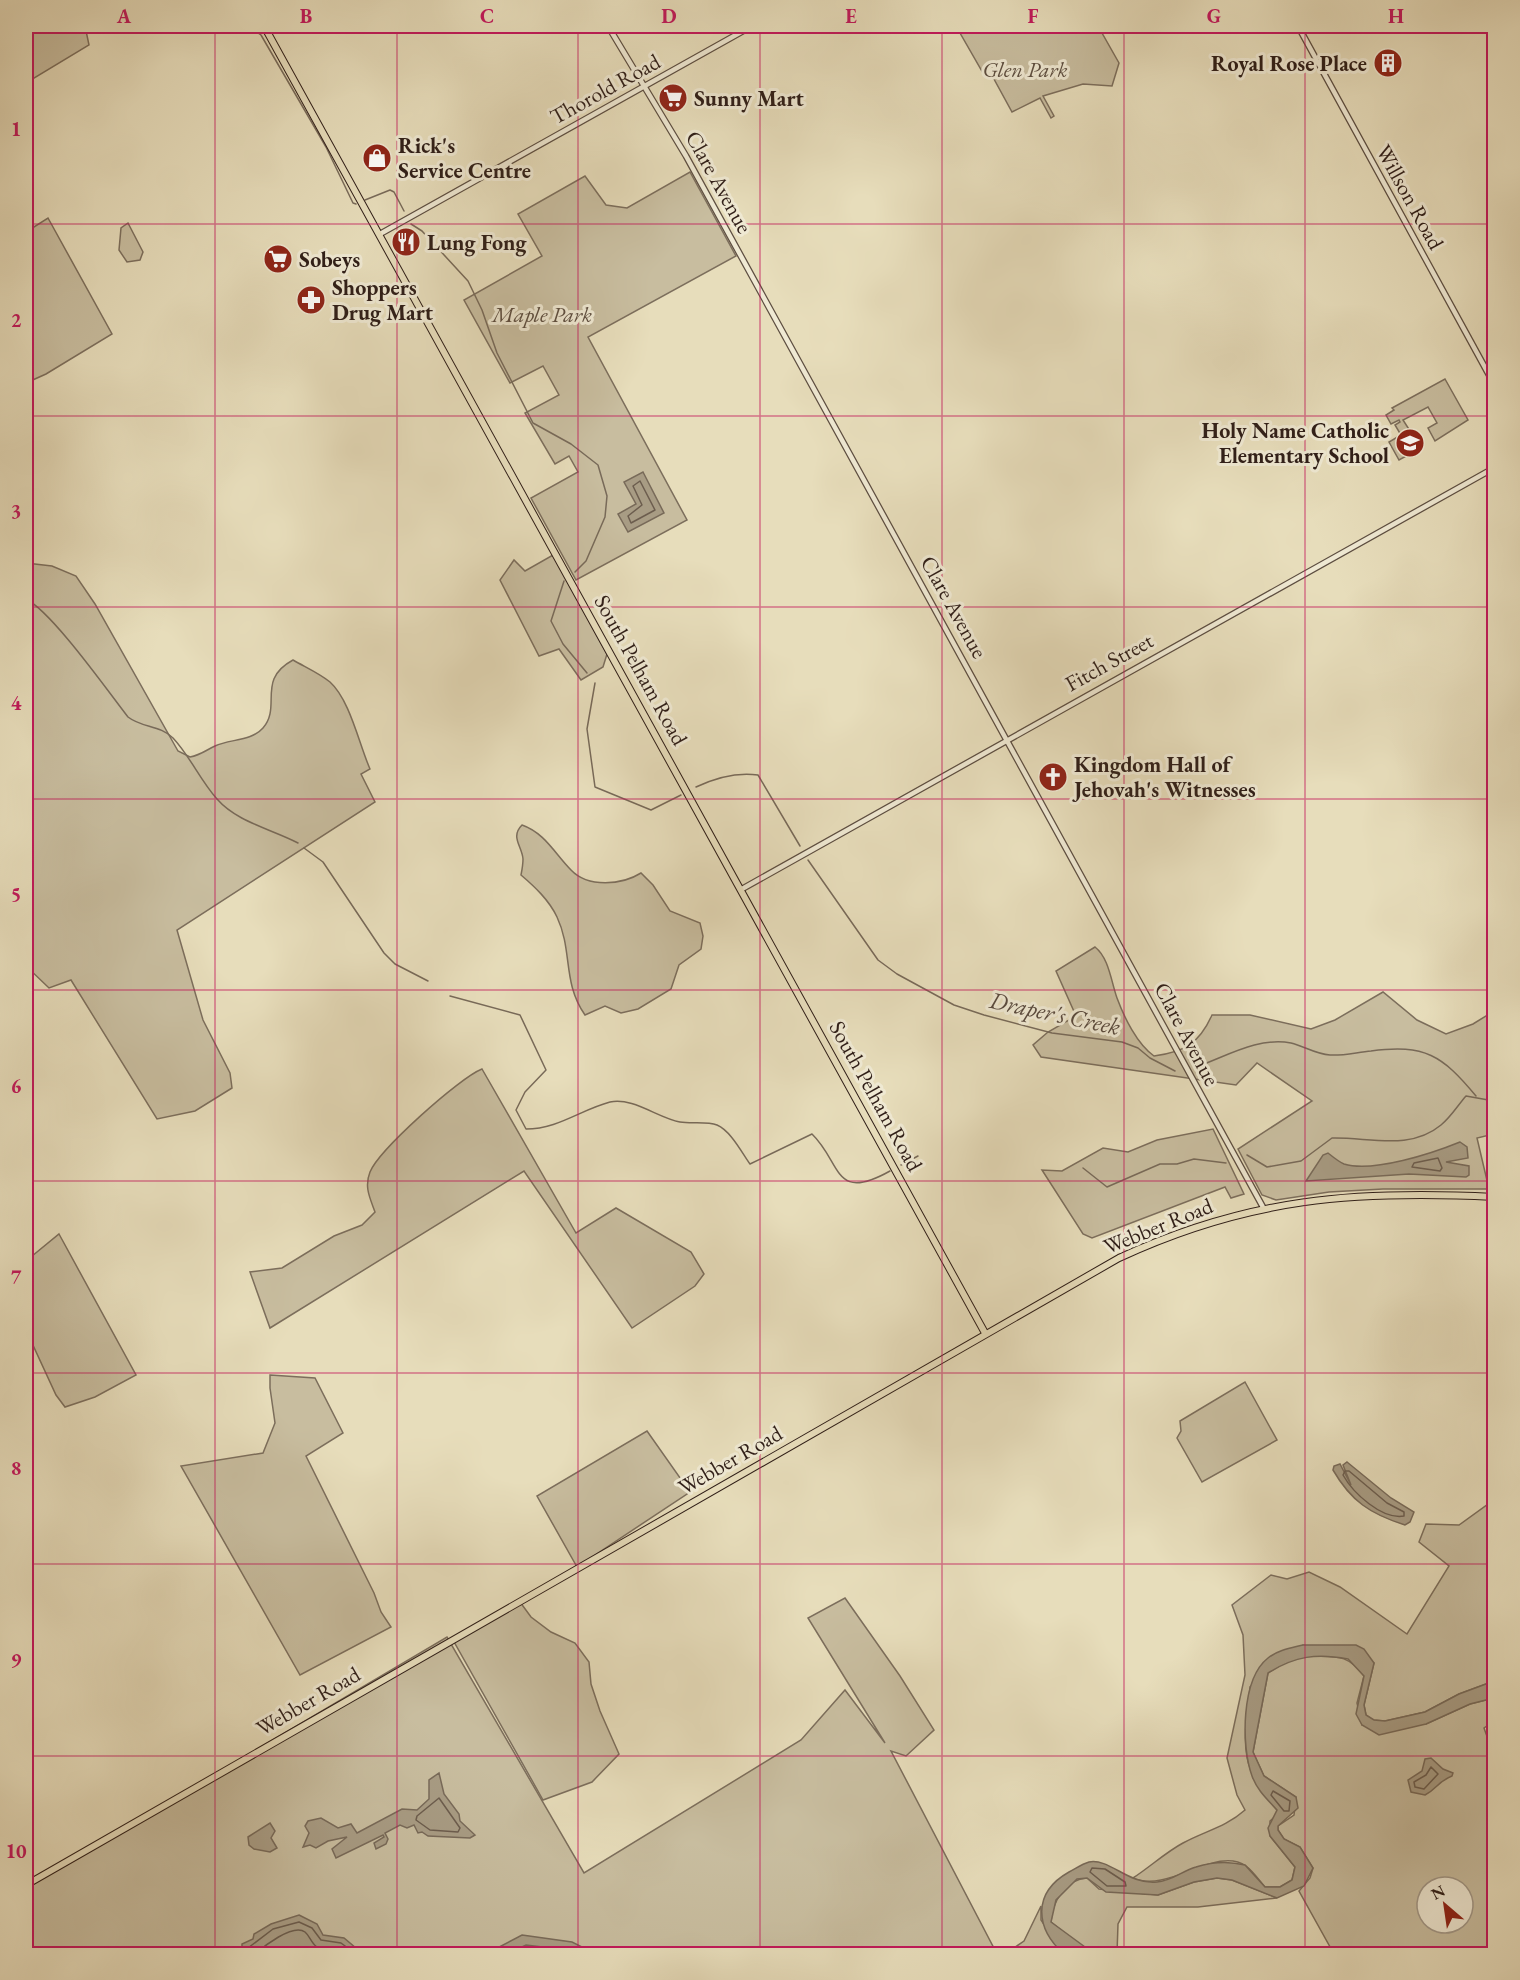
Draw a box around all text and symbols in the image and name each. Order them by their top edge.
text: A [116,3,132,29]
text: B [300,3,312,29]
text: C [480,3,494,29]
text: D [661,3,677,29]
text: E [845,3,857,29]
text: F [1028,3,1039,29]
text: G [1207,3,1221,29]
text: H [1388,3,1404,29]
street label: Thorold Road [545,46,666,131]
building icon: Royal Rose Place [1372,47,1404,79]
place label: Royal Rose Place [1211,49,1367,78]
park label: Glen Park [982,55,1068,84]
supermarket icon: Sunny Mart [657,82,689,114]
place label: Sunny Mart [694,84,805,113]
text: 1 [11,116,21,142]
street label: Clare Avenue [679,125,759,239]
place label: Rick's Service Centre [398,131,531,185]
street label: Willson Road [1369,139,1451,255]
shop icon: Rick's Service Centre [361,142,393,174]
restaurant icon: Lung Fong [390,226,422,258]
place label: Lung Fong [427,228,528,257]
supermarket icon: Sobeys [262,243,294,275]
place label: Sobeys [299,245,360,274]
place label: Shoppers Drug Mart [332,273,434,327]
pharmacy icon: Shoppers Drug Mart [295,284,327,316]
park label: Maple Park [490,300,592,329]
text: 2 [11,307,22,333]
place label: Holy Name Catholic Elementary School [1202,416,1389,470]
school or university icon: Holy Name Catholic Elementary School [1394,427,1426,459]
text: 3 [11,498,21,524]
street label: Clare Avenue [914,550,994,664]
street label: South Pelham Road [588,590,695,751]
street label: Fitch Street [1060,626,1158,698]
text: 4 [11,690,22,716]
place label: Kingdom Hall of Jehovah's Witnesses [1072,750,1256,804]
church icon: Kingdom Hall of Jehovah's Witnesses [1037,761,1069,793]
text: 5 [11,881,21,907]
street label: Clare Avenue [1148,977,1227,1091]
water label: Draper's Creek [986,984,1123,1042]
street label: South Pelham Road [823,1016,930,1177]
text: 6 [11,1073,22,1099]
street label: Webber Road [1099,1191,1218,1261]
text: 7 [11,1264,22,1290]
street label: Webber Road [673,1418,788,1501]
text: 8 [11,1455,21,1481]
text: 9 [11,1647,22,1673]
street label: Webber Road [251,1659,366,1742]
text: 10 [5,1838,27,1864]
north arrow [1415,1875,1475,1935]
text: N [1427,1880,1449,1905]

